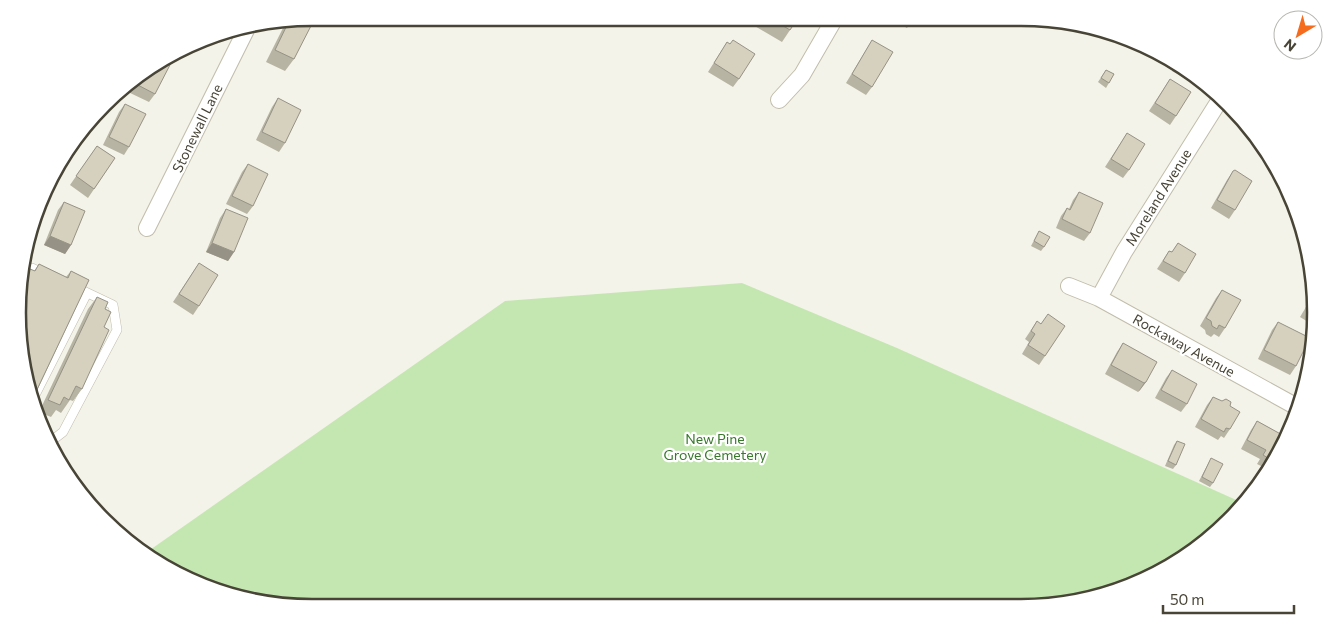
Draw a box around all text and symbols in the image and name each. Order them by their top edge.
north arrow [1273,10,1323,60]
text: N [1280,36,1299,56]
street label: Stonewall Lane [168,81,226,175]
street label: Moreland Avenue [1121,146,1195,248]
street label: Rockaway Avenue [1130,310,1238,380]
park label: New Pine Grove Cemetery [663,430,767,463]
scale bar [1163,582,1294,614]
text: 50 m [1170,590,1204,608]

